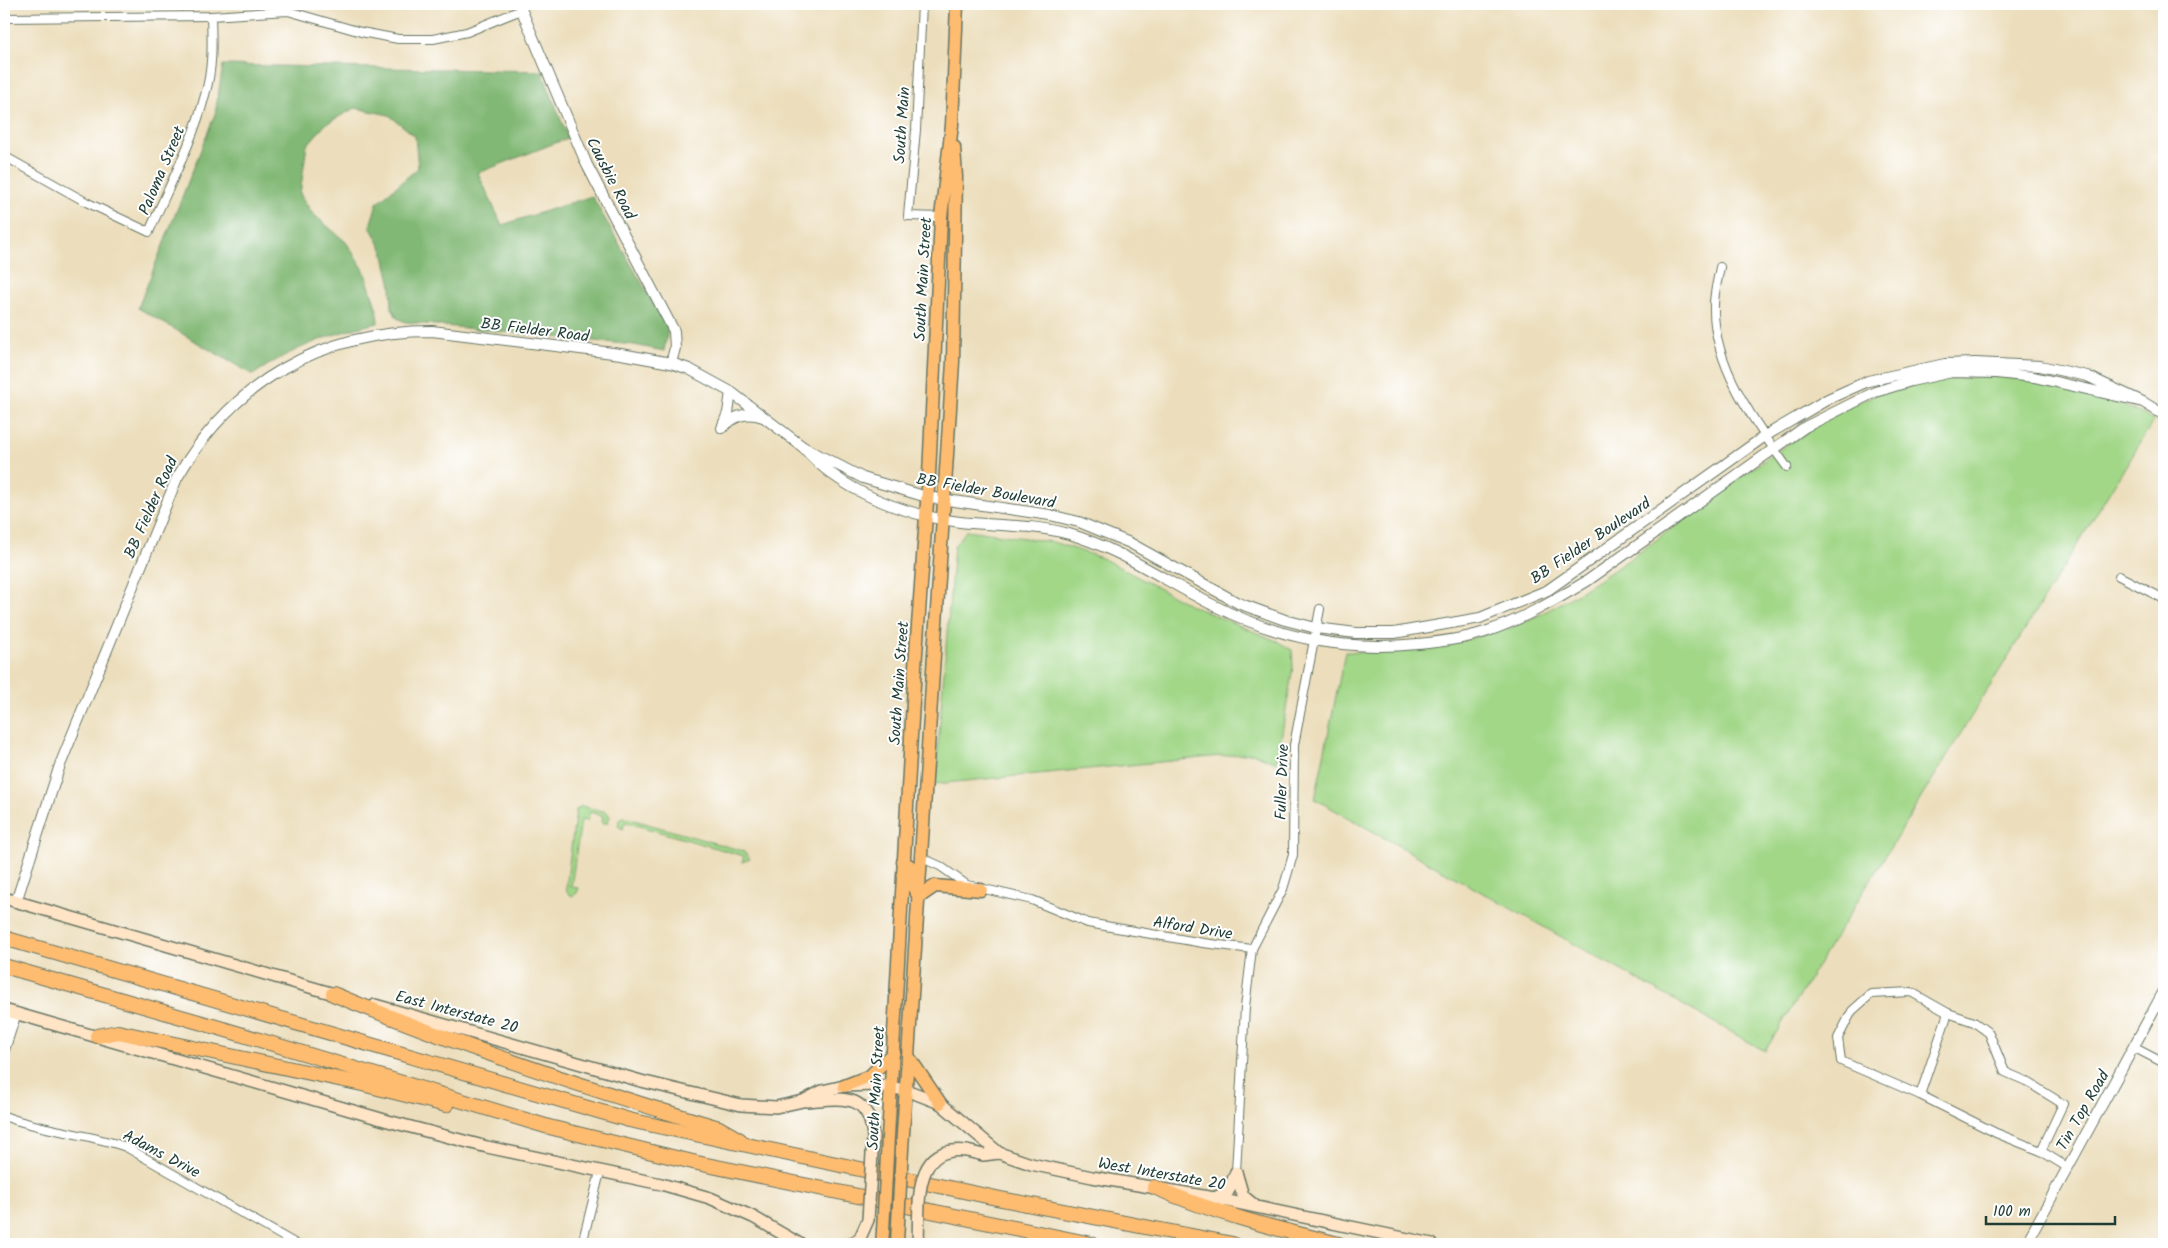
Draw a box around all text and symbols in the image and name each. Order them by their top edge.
street label: South Main [887,86,918,164]
street label: Paloma Street [132,121,193,219]
street label: Causbie Road [579,133,643,225]
street label: South Main Street [908,216,939,342]
street label: BB Fielder Road [479,311,591,350]
street label: BB Fielder Road [118,452,185,563]
street label: BB Fielder Boulevard [914,467,1058,516]
street label: BB Fielder Boulevard [1525,491,1657,591]
street label: South Main Street [883,620,916,746]
street label: Fuller Drive [1269,744,1296,821]
street label: Alford Drive [1151,910,1234,947]
street label: East Interstate 20 [392,984,521,1041]
street label: South Main Street [861,1025,892,1151]
street label: Tin Top Road [2050,1065,2117,1156]
street label: Adams Drive [118,1123,204,1185]
street label: West Interstate 20 [1096,1151,1227,1198]
scale bar [1986,1193,2114,1225]
text: 100 m [1993,1200,2031,1224]

